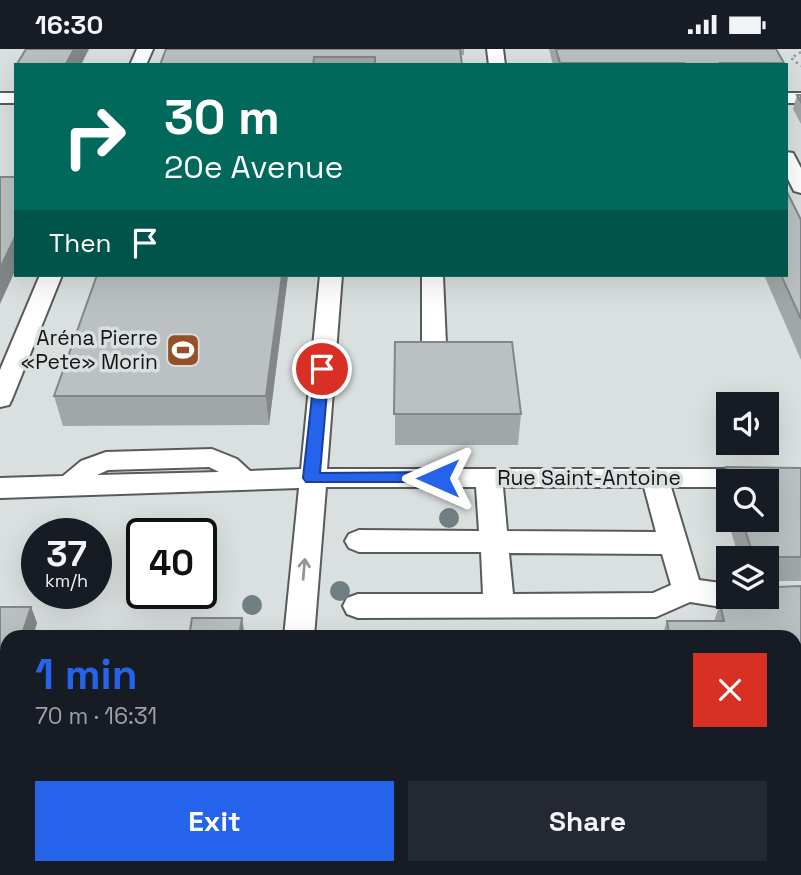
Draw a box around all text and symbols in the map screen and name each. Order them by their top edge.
text: 16:30 [35,8,103,42]
text: 30 m [164,86,280,148]
icon: right [49,91,140,182]
text: 20e Avenue [164,147,344,187]
icon: arrive [126,224,164,262]
text: Then [49,226,112,260]
place label: Aréna Pierre «Pete» Morin [21,324,158,375]
sports icon: Aréna Pierre «Pete» Morin [164,331,202,369]
pin [292,339,352,399]
icon: arrive [303,350,341,388]
map controls [716,392,779,609]
button: sound [716,392,779,455]
position arrow [401,441,475,515]
street label: Rue Saint-Antoine [497,464,681,491]
button: search [716,469,779,532]
speed limit sign: 40 [126,518,217,609]
text: 37 [46,532,87,576]
button: layers [716,546,779,609]
one-way arrow [298,558,311,581]
text: km/h [45,569,88,592]
text: 1 min [35,648,138,701]
button: close [693,653,767,727]
text: 70 m · 16:31 [35,701,157,731]
button: Exit [35,781,394,861]
button: Share [408,781,767,861]

